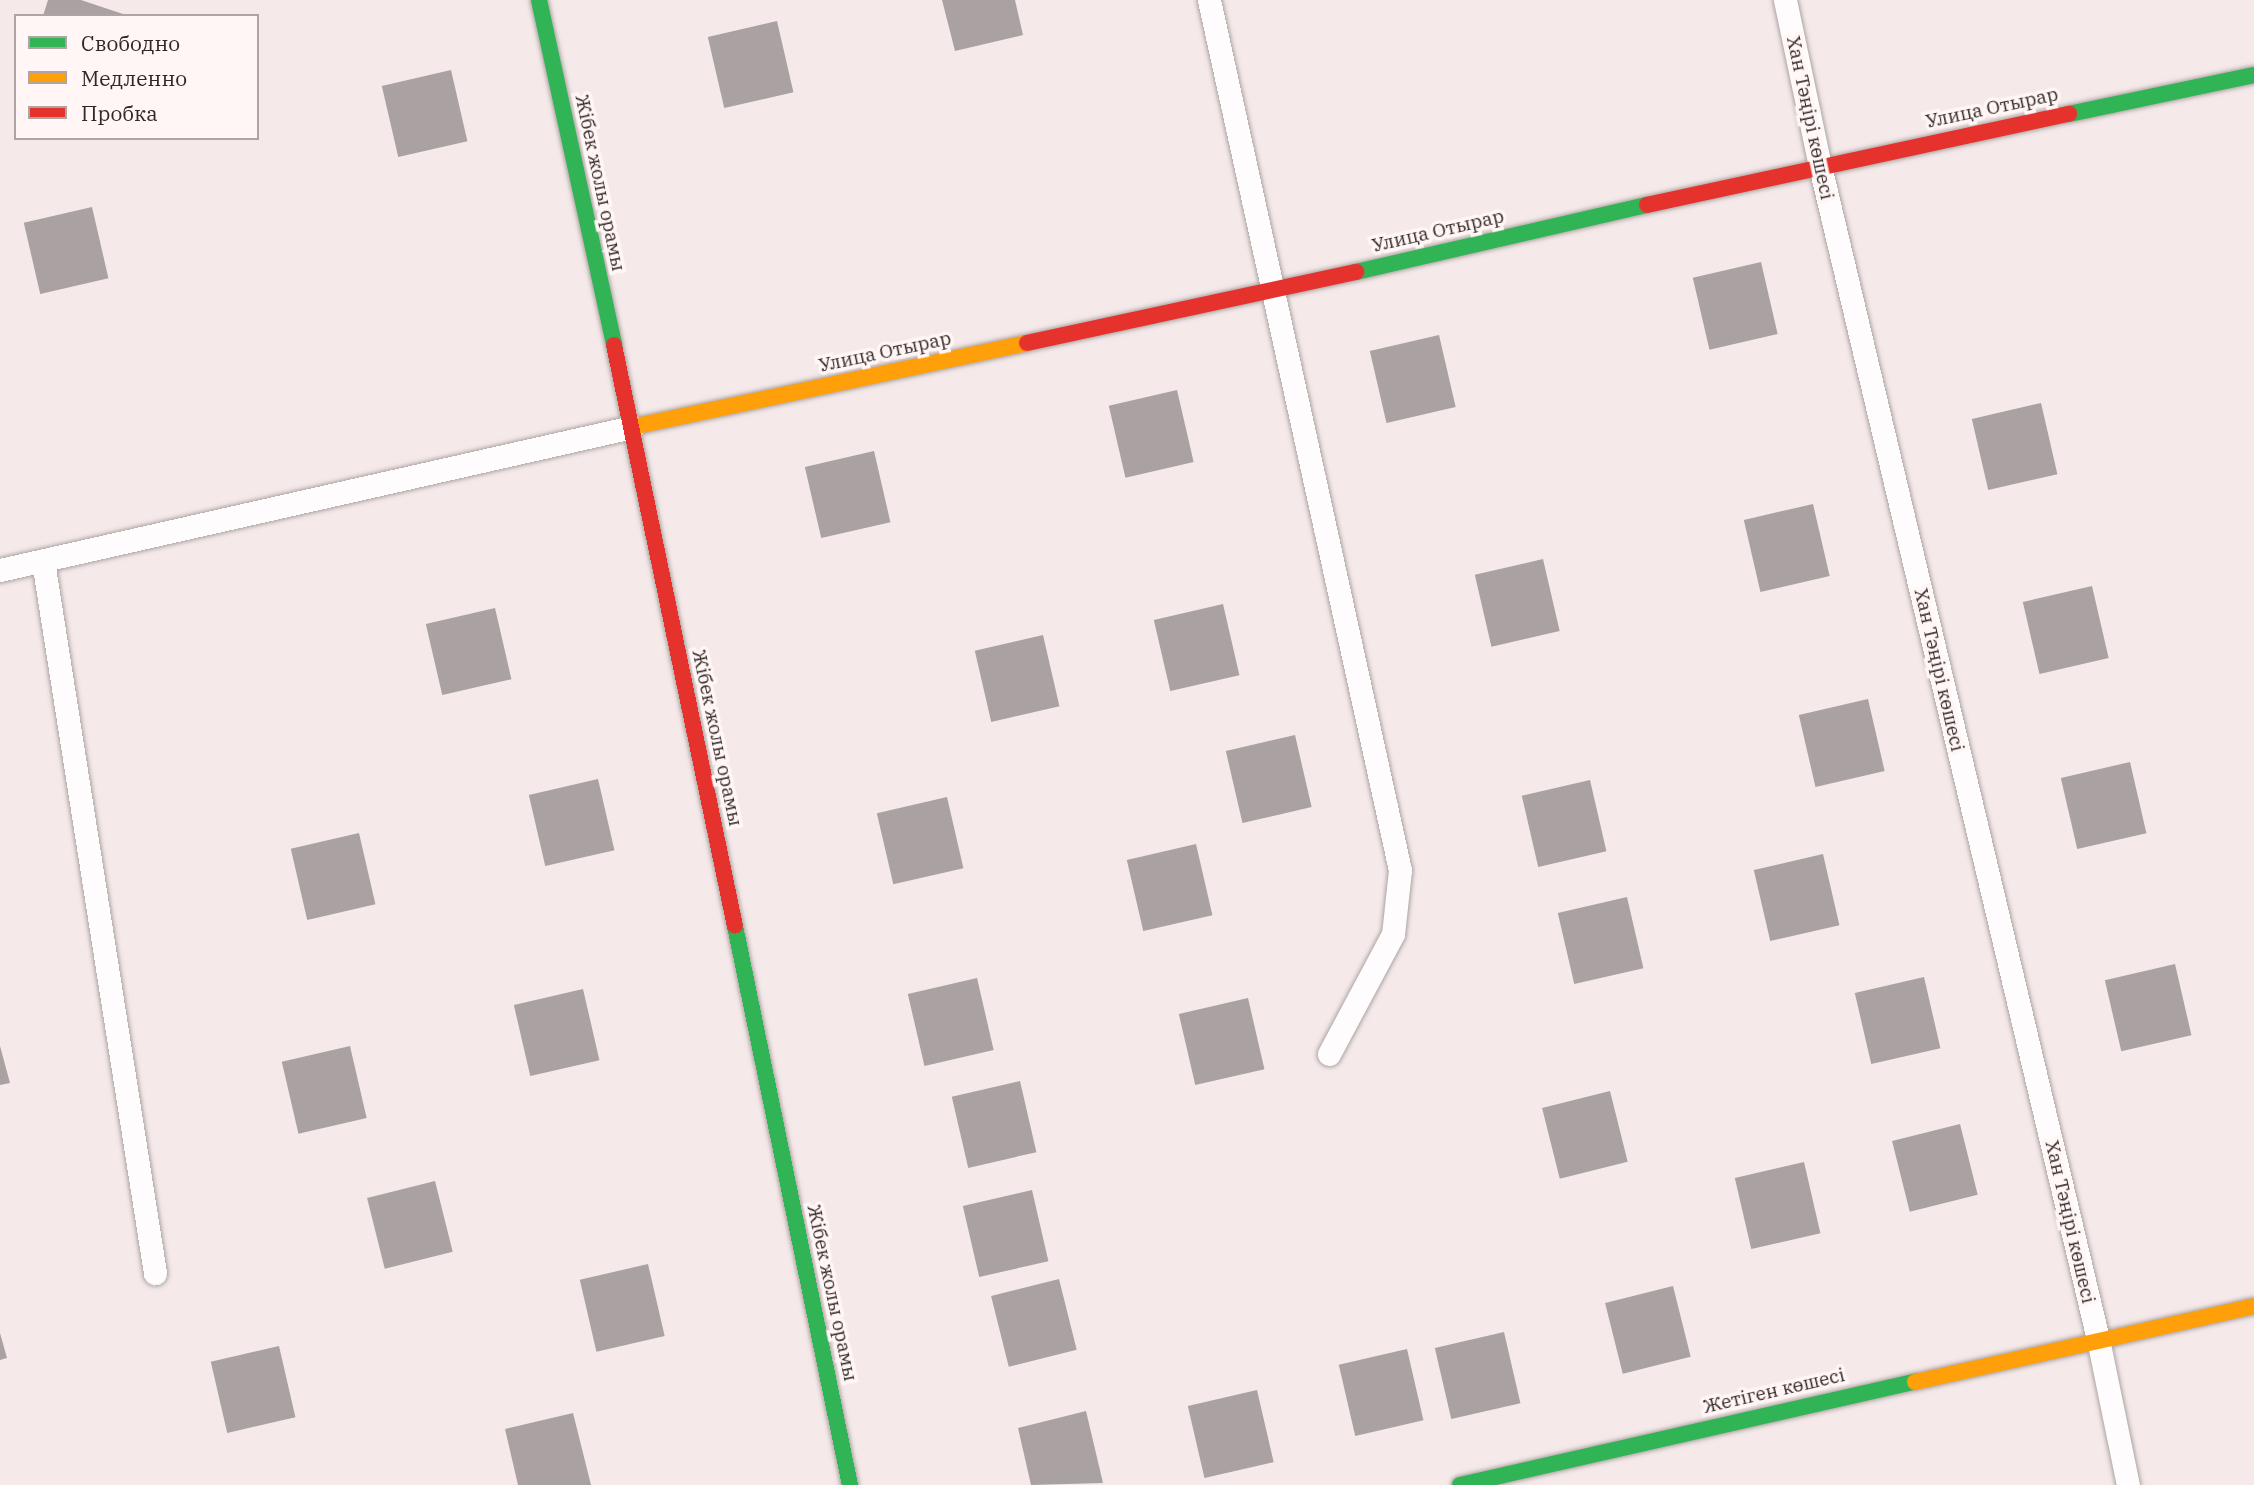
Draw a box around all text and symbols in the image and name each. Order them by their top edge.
legend [14,14,259,140]
text: Свободно [81,29,180,57]
street label: Хан Тәңірі көшесі [1782,34,1838,202]
text: Медленно [81,64,187,92]
street label: Улица Отырар [1924,83,2060,133]
street label: Жібек жолы орамы [570,93,630,273]
text: Пробка [81,99,158,127]
street label: Улица Отырар [1370,205,1506,257]
street label: Улица Отырар [817,327,953,377]
street label: Хан Тәңірі көшесі [1909,586,1969,754]
street label: Жібек жолы орамы [687,648,747,828]
street label: Хан Тәңірі көшесі [2040,1138,2100,1306]
street label: Жібек жолы орамы [802,1203,862,1383]
street label: Жетіген көшесі [1701,1364,1847,1418]

